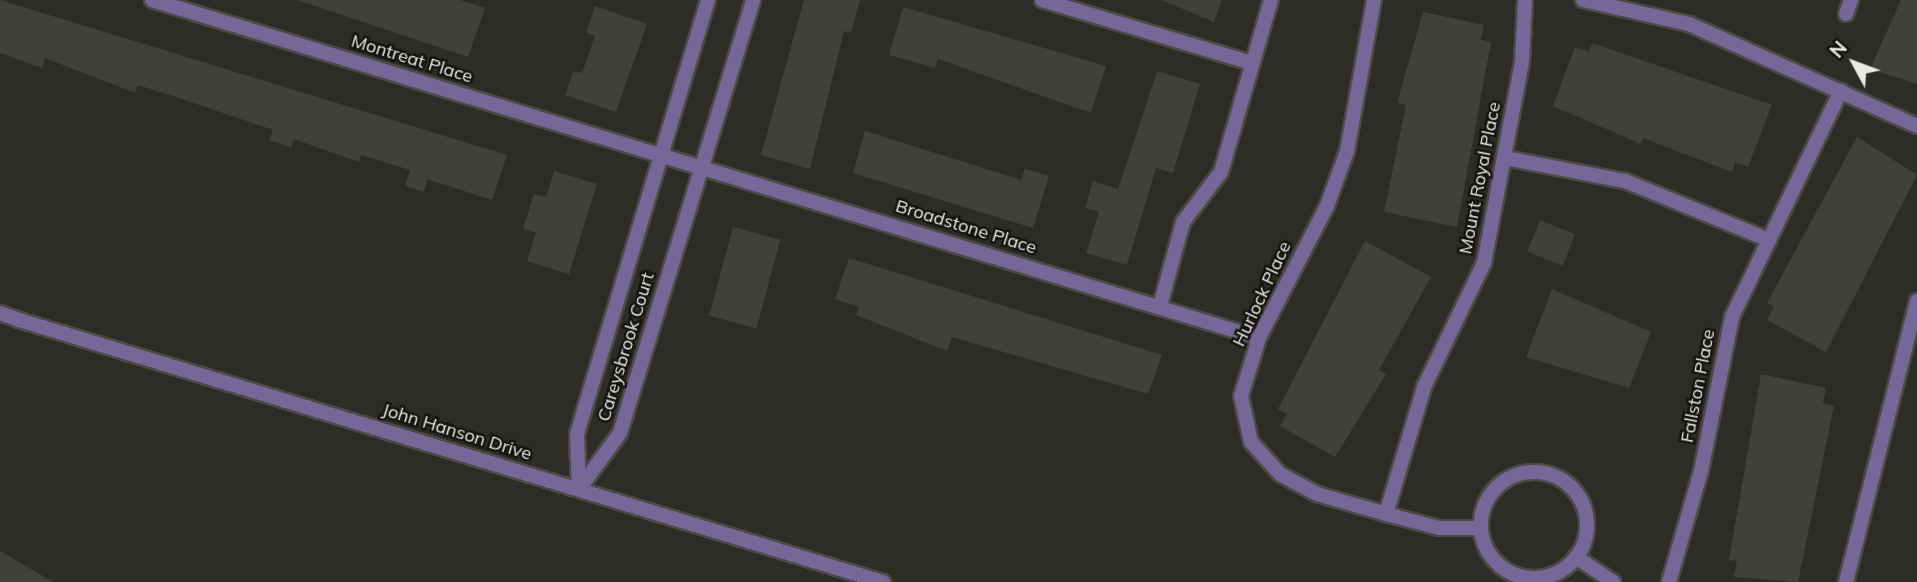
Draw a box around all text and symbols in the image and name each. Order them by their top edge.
north arrow [1819,28,1889,98]
street label: Montreat Place [349,30,475,88]
text: N [1824,36,1852,63]
street label: Mount Royal Place [1455,100,1505,256]
street label: Broadstone Place [893,195,1039,259]
street label: Hurlock Place [1228,238,1296,350]
street label: Careysbrook Court [593,270,659,424]
street label: Fallston Place [1676,327,1720,445]
street label: John Hanson Drive [380,399,534,465]

